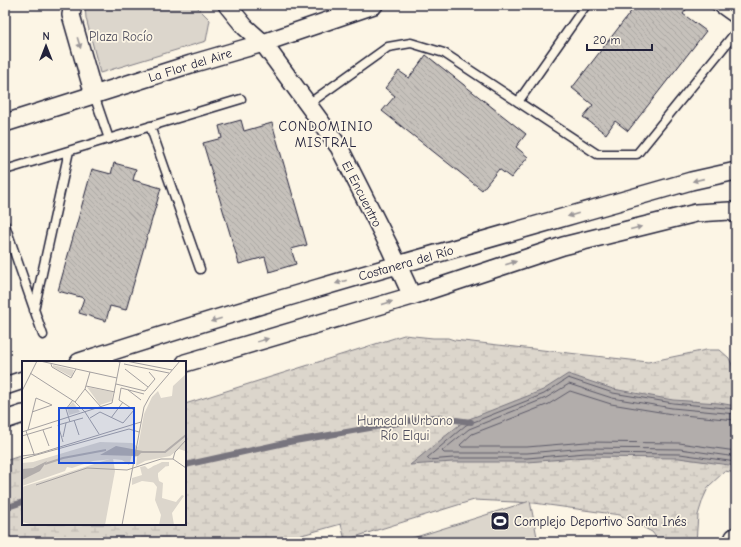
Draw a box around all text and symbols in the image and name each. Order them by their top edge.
north arrow [26,26,66,66]
scale bar [587,26,652,52]
park label: Plaza Rocío [89,29,153,44]
text: N [42,30,50,43]
text: 20 m [593,33,621,47]
one-way arrow [76,37,82,49]
street label: La Flor del Aire [146,45,234,85]
district label: CONDOMINIO MISTRAL [278,118,374,151]
street label: El Encuentro [339,158,385,230]
one-way arrow [692,177,704,183]
one-way arrow [567,212,579,218]
one-way arrow [630,224,642,230]
street label: Costanera del Río [357,242,455,284]
one-way arrow [505,260,517,266]
one-way arrow [334,279,346,285]
one-way arrow [382,300,394,306]
one-way arrow [210,317,222,323]
one-way arrow [257,337,269,343]
inset map [22,361,186,525]
park label: Humedal Urbano Río Elqui [357,413,453,443]
sports icon: Complejo Deportivo Santa Inés [489,510,511,532]
place label: Complejo Deportivo Santa Inés [514,514,687,529]

